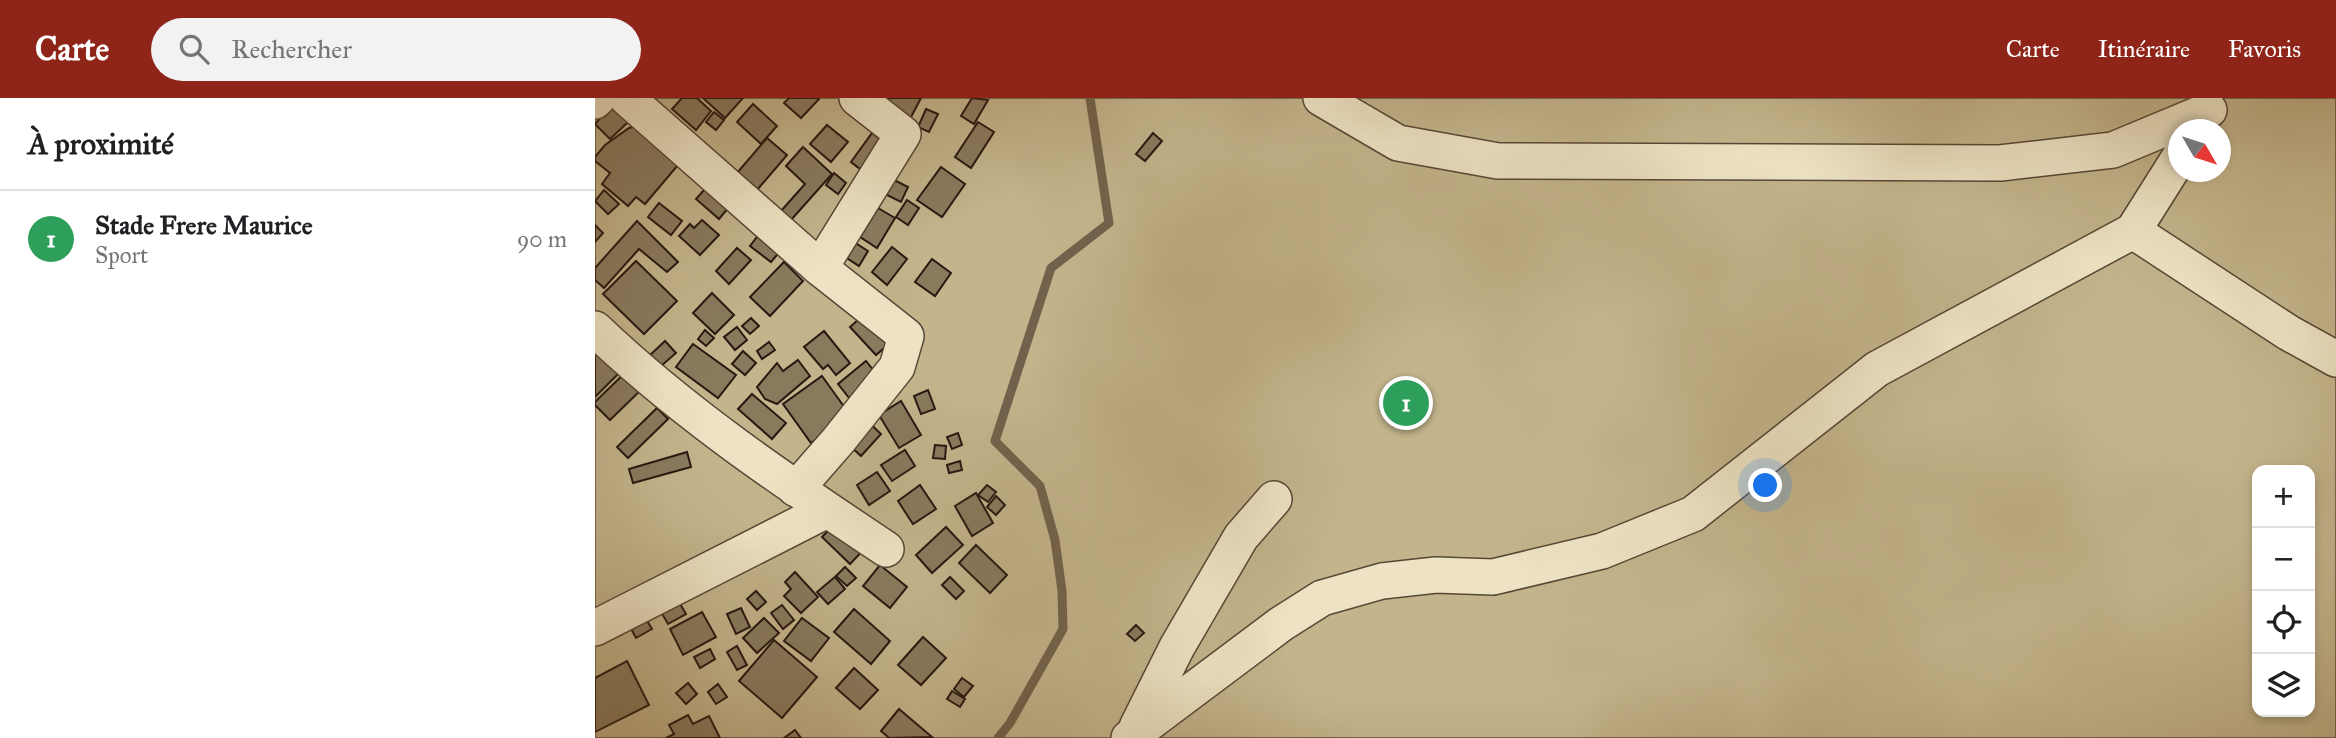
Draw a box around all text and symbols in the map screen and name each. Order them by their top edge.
search box [151,18,641,81]
text: Carte [35,29,109,69]
icon: search [175,30,213,68]
text: Rechercher [231,33,352,65]
text: Carte [2006,34,2060,64]
text: Itinéraire [2098,34,2190,64]
text: Favoris [2228,34,2301,64]
north arrow [2168,119,2231,182]
text: À proximité [28,126,174,162]
text: Stade Frere Maurice [95,209,313,241]
text: 1 [46,225,56,253]
text: 90 m [517,225,567,253]
text: Sport [95,241,148,269]
pin: 1 [1383,377,1429,429]
map controls [2252,465,2315,717]
button: + [2252,465,2315,528]
your location [1748,468,1782,502]
button: − [2252,528,2315,591]
button: locate [2252,591,2315,654]
button: layers [2252,654,2315,717]

